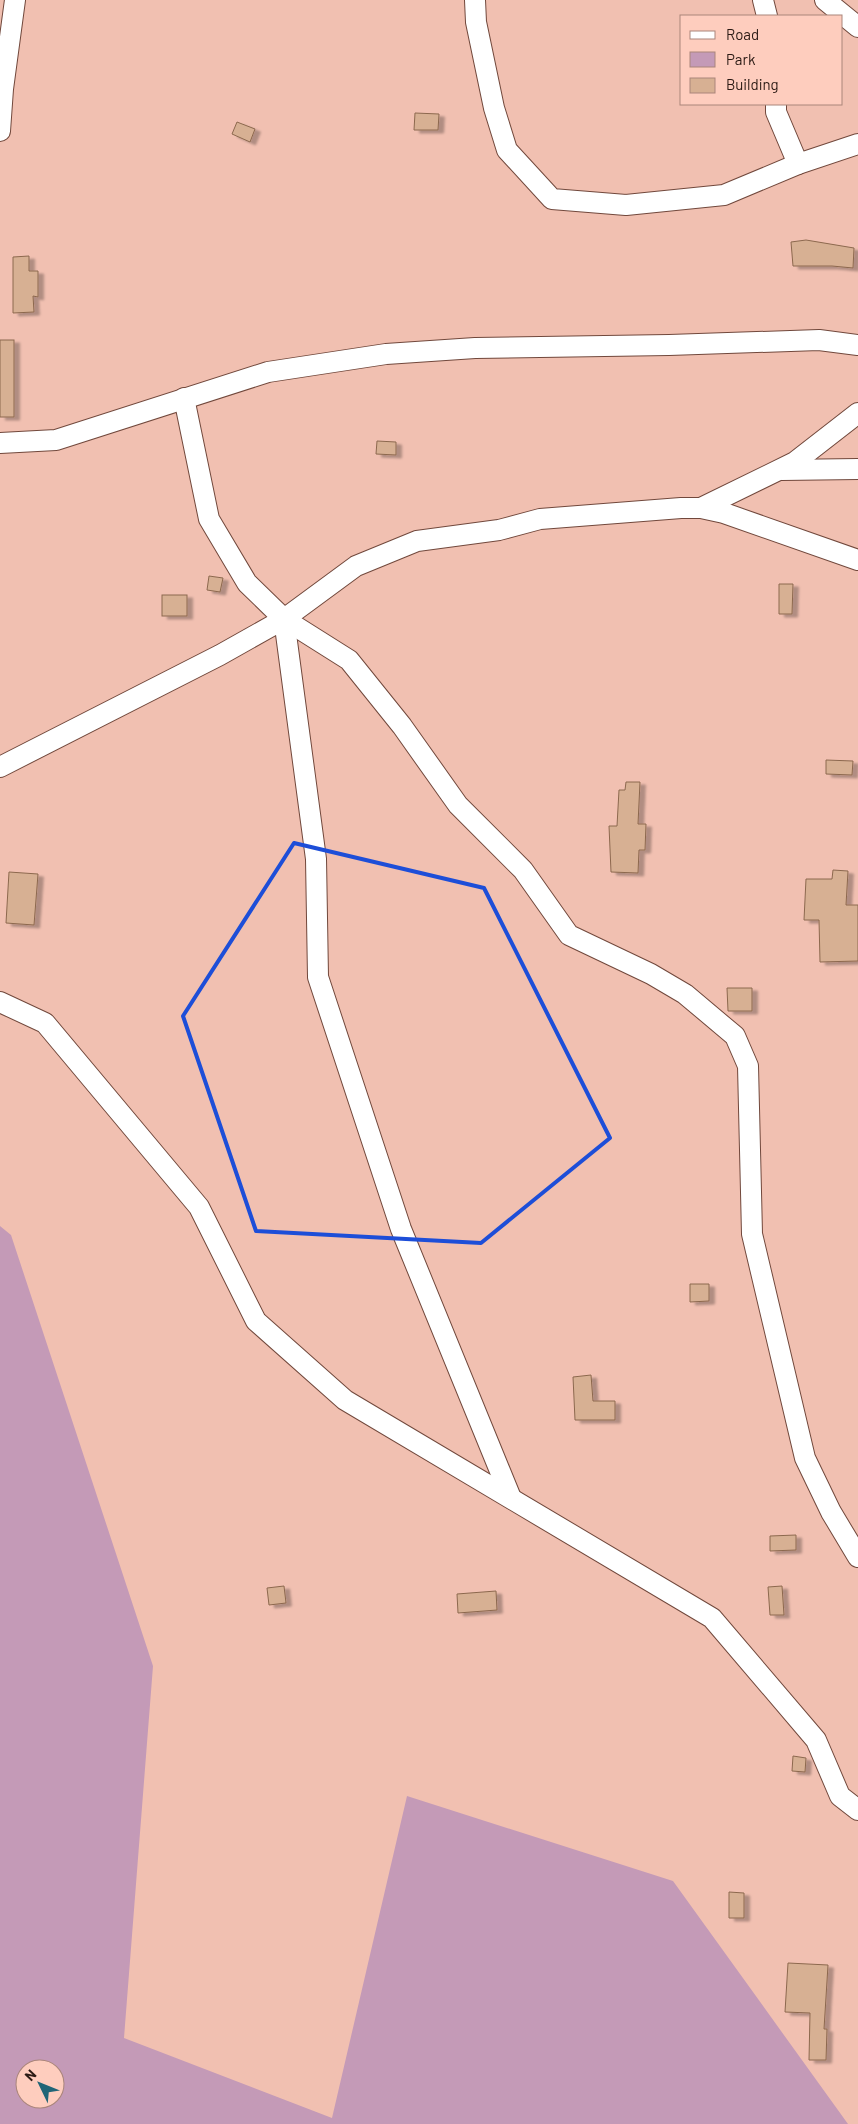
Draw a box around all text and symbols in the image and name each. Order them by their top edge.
legend [680,15,843,105]
text: Road [726,25,759,43]
text: Park [726,50,756,68]
text: Building [726,75,779,93]
north arrow [15,2059,65,2109]
text: N [21,2066,40,2084]

